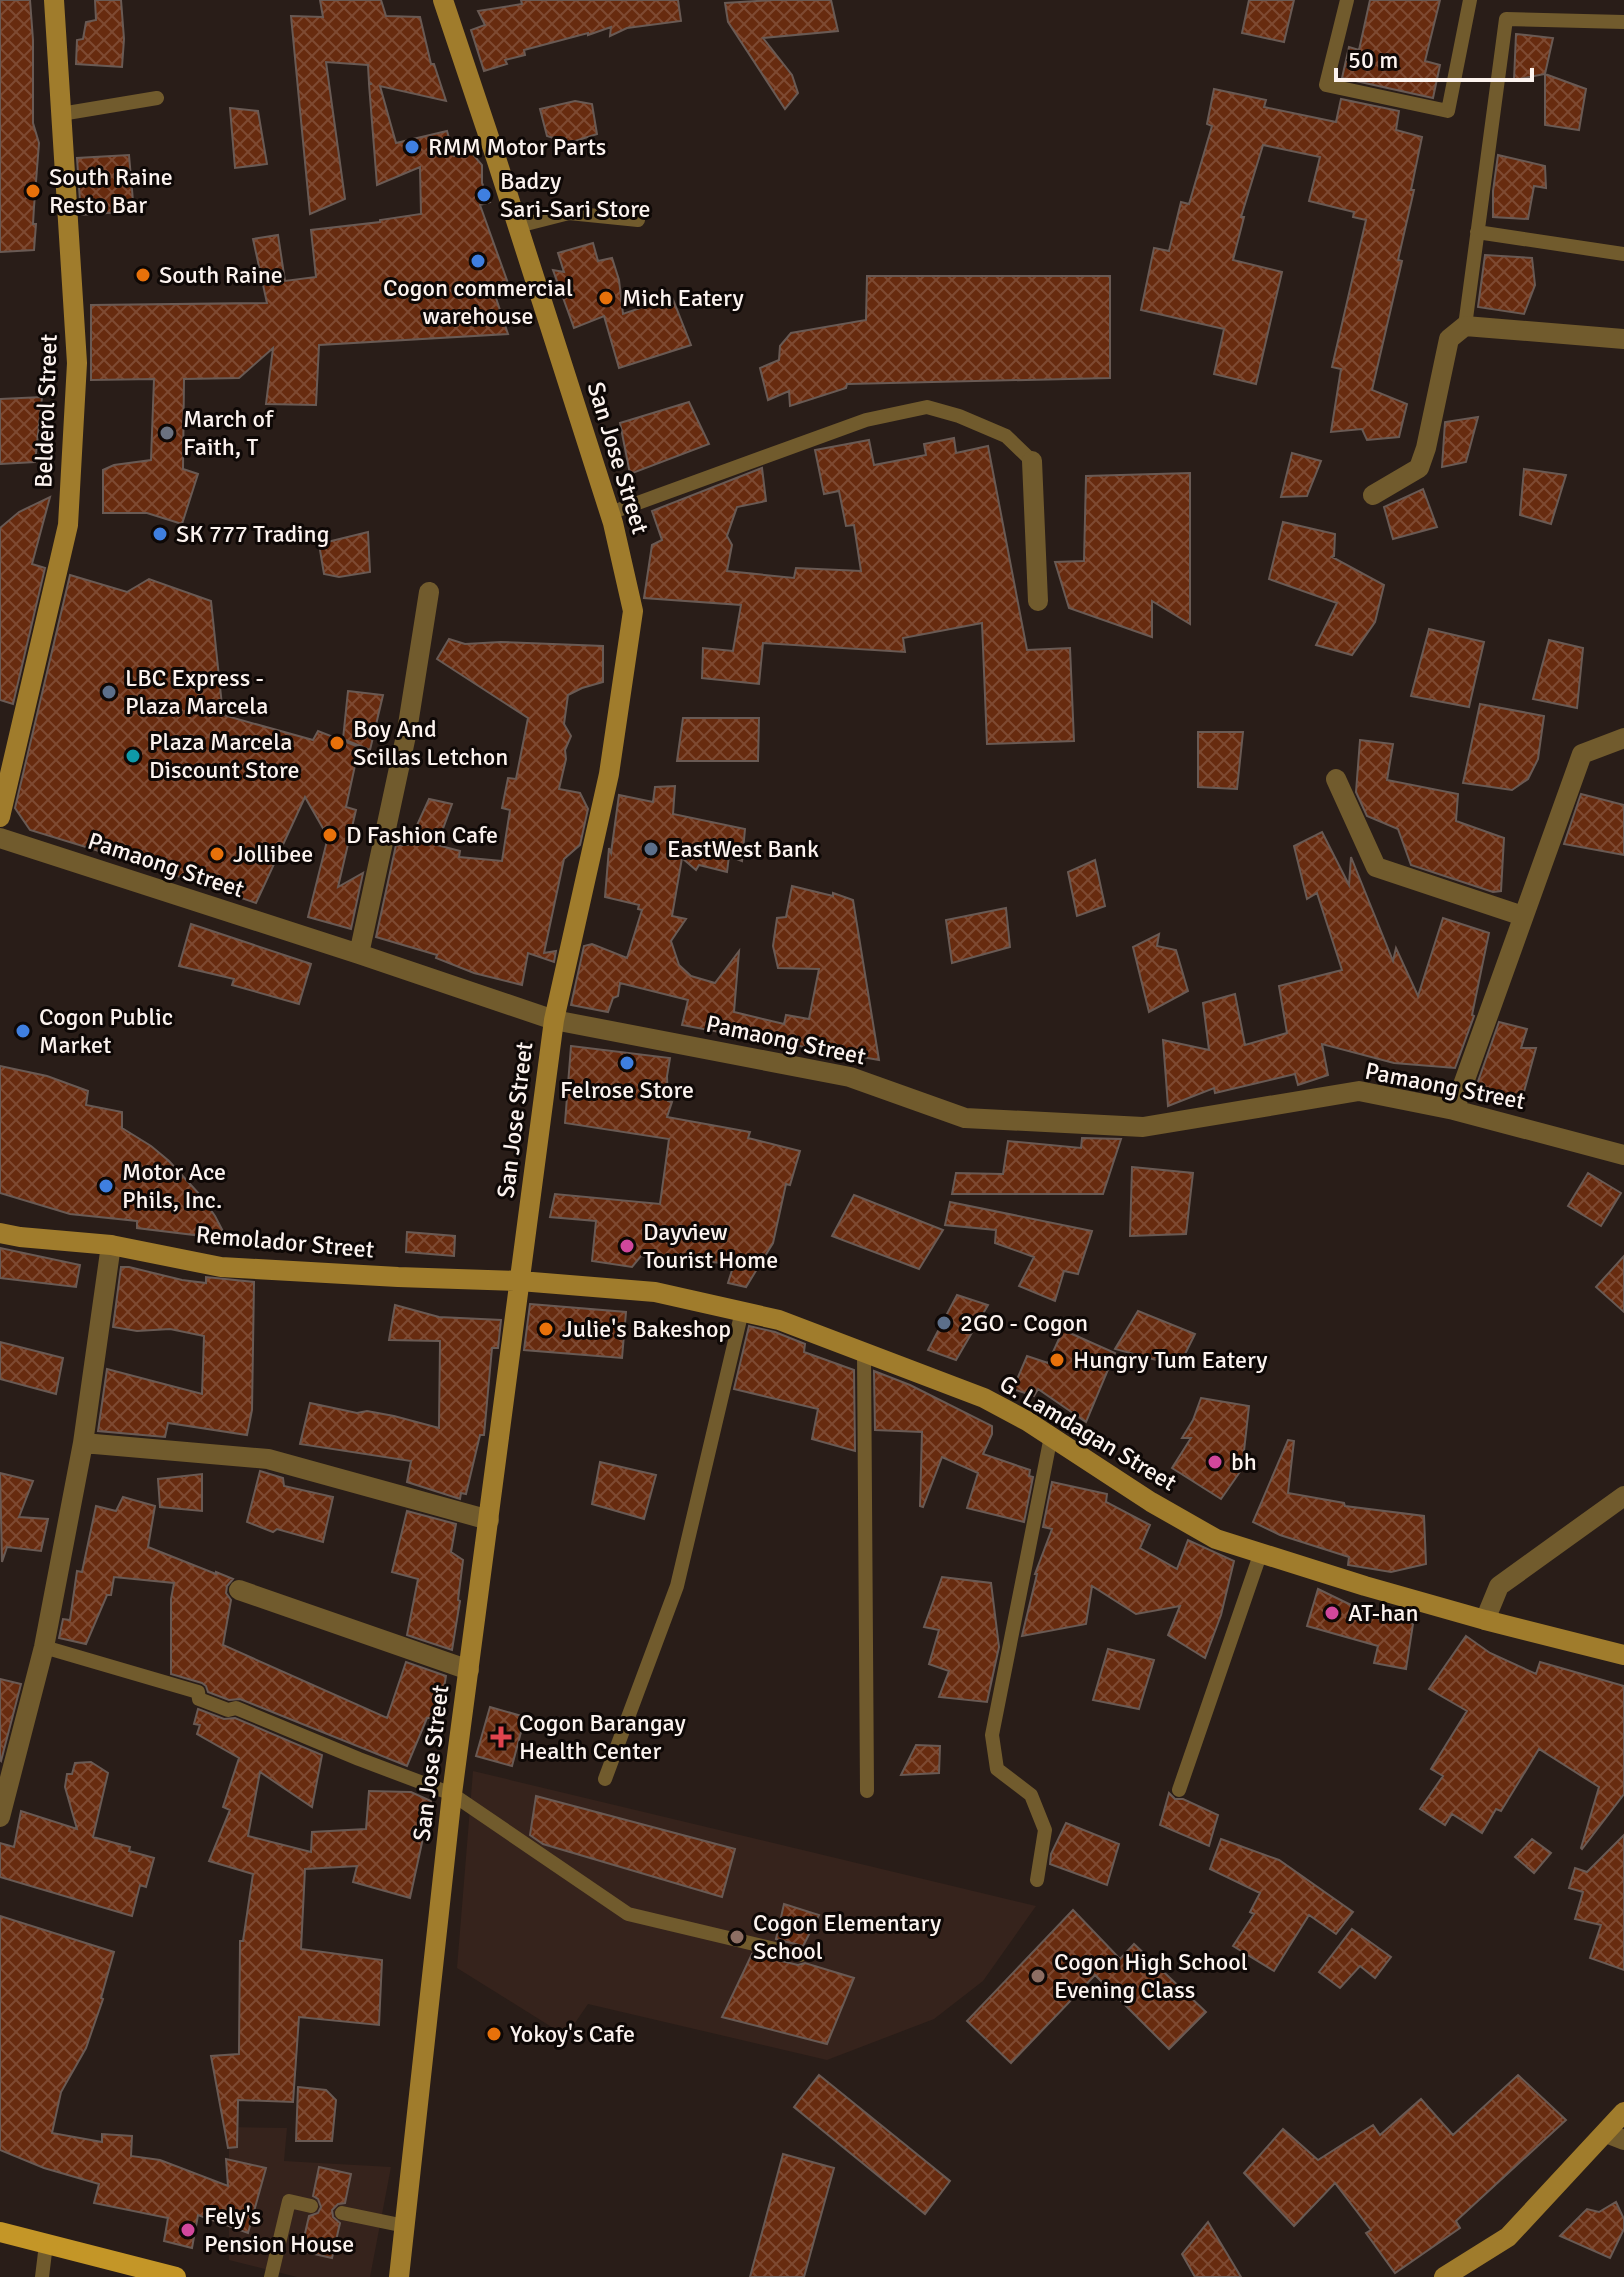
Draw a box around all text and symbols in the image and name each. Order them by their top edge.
scale bar [1336,32,1532,82]
text: 50 m [1348,45,1398,75]
place label: RMM Motor Parts [428,132,606,162]
marker: RMM Motor Parts [403,138,421,156]
place label: South Raine Resto Bar [49,162,173,220]
place label: Badzy Sari-Sari Store [500,166,651,224]
marker: South Raine Resto Bar [24,182,42,200]
marker: Badzy Sari-Sari Store [475,186,493,204]
marker: Cogon commercial warehouse [469,252,487,270]
place label: South Raine [159,260,283,290]
marker: South Raine [134,266,152,284]
place label: Cogon commercial warehouse [383,273,573,331]
place label: Mich Eatery [622,283,744,313]
marker: Mich Eatery [597,289,615,307]
street label: Belderol Street [28,334,64,488]
street label: San Jose Street [581,378,655,538]
place label: March of Faith, T [183,404,274,462]
marker: March of Faith, T [158,424,176,442]
place label: SK 777 Trading [176,519,329,549]
marker: SK 777 Trading [151,525,169,543]
place label: LBC Express - Plaza Marcela [125,663,268,721]
marker: LBC Express - Plaza Marcela [100,683,118,701]
place label: Boy And Scillas Letchon [353,714,508,772]
place label: Plaza Marcela Discount Store [149,727,300,785]
marker: Boy And Scillas Letchon [328,734,346,752]
marker: Plaza Marcela Discount Store [124,747,142,765]
place label: D Fashion Cafe [346,820,498,850]
street label: Pamaong Street [84,826,248,904]
marker: D Fashion Cafe [321,826,339,844]
place label: EastWest Bank [667,834,819,864]
place label: Jollibee [233,839,313,869]
marker: EastWest Bank [642,840,660,858]
marker: Jollibee [208,845,226,863]
place label: Cogon Public Market [39,1002,173,1060]
street label: Pamaong Street [703,1008,869,1072]
marker: Cogon Public Market [14,1022,32,1040]
street label: San Jose Street [491,1040,539,1200]
marker: Felrose Store [618,1054,636,1072]
street label: Pamaong Street [1362,1056,1528,1116]
place label: Felrose Store [560,1075,694,1105]
place label: Motor Ace Phils, Inc. [122,1157,226,1215]
marker: Motor Ace Phils, Inc. [97,1177,115,1195]
place label: Dayview Tourist Home [643,1217,778,1275]
street label: Remolador Street [195,1219,375,1265]
marker: Dayview Tourist Home [618,1237,636,1255]
place label: 2GO - Cogon [960,1308,1088,1338]
place label: Julie's Bakeshop [562,1314,731,1344]
marker: 2GO - Cogon [935,1314,953,1332]
marker: Julie's Bakeshop [537,1320,555,1338]
place label: Hungry Tum Eatery [1073,1345,1268,1375]
marker: Hungry Tum Eatery [1048,1351,1066,1369]
street label: G. Lamdagan Street [994,1368,1182,1498]
place label: bh [1231,1447,1257,1477]
marker: bh [1206,1453,1224,1471]
place label: AT-han [1348,1598,1419,1628]
marker: AT-han [1323,1604,1341,1622]
street label: San Jose Street [407,1683,455,1843]
place label: Cogon Barangay Health Center [519,1708,686,1766]
marker: Cogon Barangay Health Center [490,1726,512,1748]
place label: Cogon Elementary School [753,1908,941,1966]
marker: Cogon Elementary School [728,1928,746,1946]
place label: Cogon High School Evening Class [1054,1947,1248,2005]
marker: Cogon High School Evening Class [1029,1967,1047,1985]
place label: Yokoy's Cafe [510,2019,635,2049]
marker: Yokoy's Cafe [485,2025,503,2043]
place label: Fely's Pension House [204,2201,354,2259]
marker: Fely's Pension House [179,2221,197,2239]

